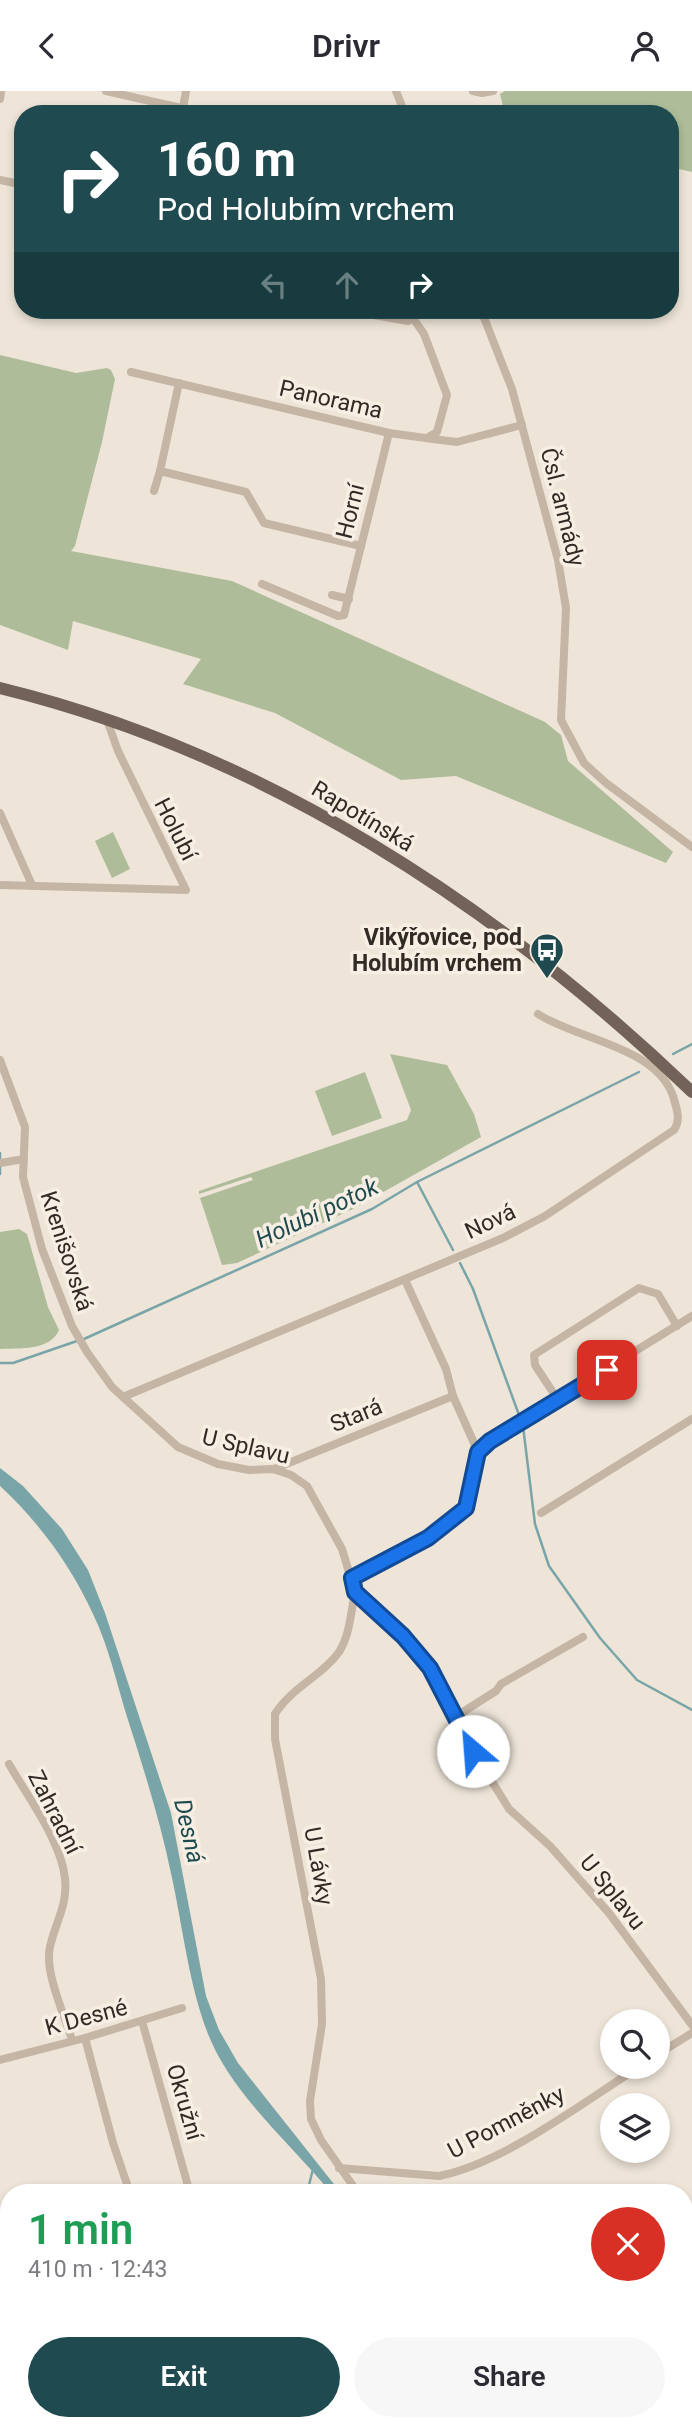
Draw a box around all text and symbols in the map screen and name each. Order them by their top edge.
icon: back [28,27,66,65]
text: Drivr [312,27,380,65]
icon: person [626,27,664,65]
text: 160 m [157,131,296,188]
icon: right [42,133,133,224]
text: Pod Holubím vrchem [157,190,455,228]
icon: left [255,266,293,304]
icon: ahead [328,266,366,304]
icon: right [401,266,439,304]
street label: Panorama [277,374,385,424]
street label: Čsl. armády [535,445,592,569]
street label: Horní [331,480,371,541]
street label: Rapotínská [307,775,419,858]
street label: Holubí [148,794,203,866]
place label: Vikýřovice, pod Holubím vrchem [352,924,522,977]
bus stop icon: Vikýřovice, pod Holubím vrchem [528,931,566,980]
water label: Holubí potok [251,1172,384,1254]
street label: Krenišovská [34,1188,99,1315]
street label: Nová [461,1198,520,1245]
pin [577,1340,637,1400]
icon: arrive [588,1351,626,1389]
street label: Stará [326,1393,386,1438]
street label: U Splavu [200,1423,292,1470]
position arrow [436,1714,510,1788]
street label: Zahradní [22,1766,88,1860]
water label: Desná [168,1796,210,1866]
street label: U Lávky [298,1825,339,1907]
street label: U Splavu [574,1849,651,1935]
street label: K Desné [42,1994,130,2041]
map controls [600,2009,670,2163]
button: search [600,2009,670,2079]
street label: Okružní [161,2061,209,2144]
street label: U Pomněnky [443,2080,569,2165]
button: layers [600,2093,670,2163]
text: 1 min [28,2205,133,2254]
button: close [591,2207,665,2281]
text: 410 m · 12:43 [28,2256,167,2283]
button: Exit [28,2337,340,2417]
button: Share [354,2337,665,2417]

